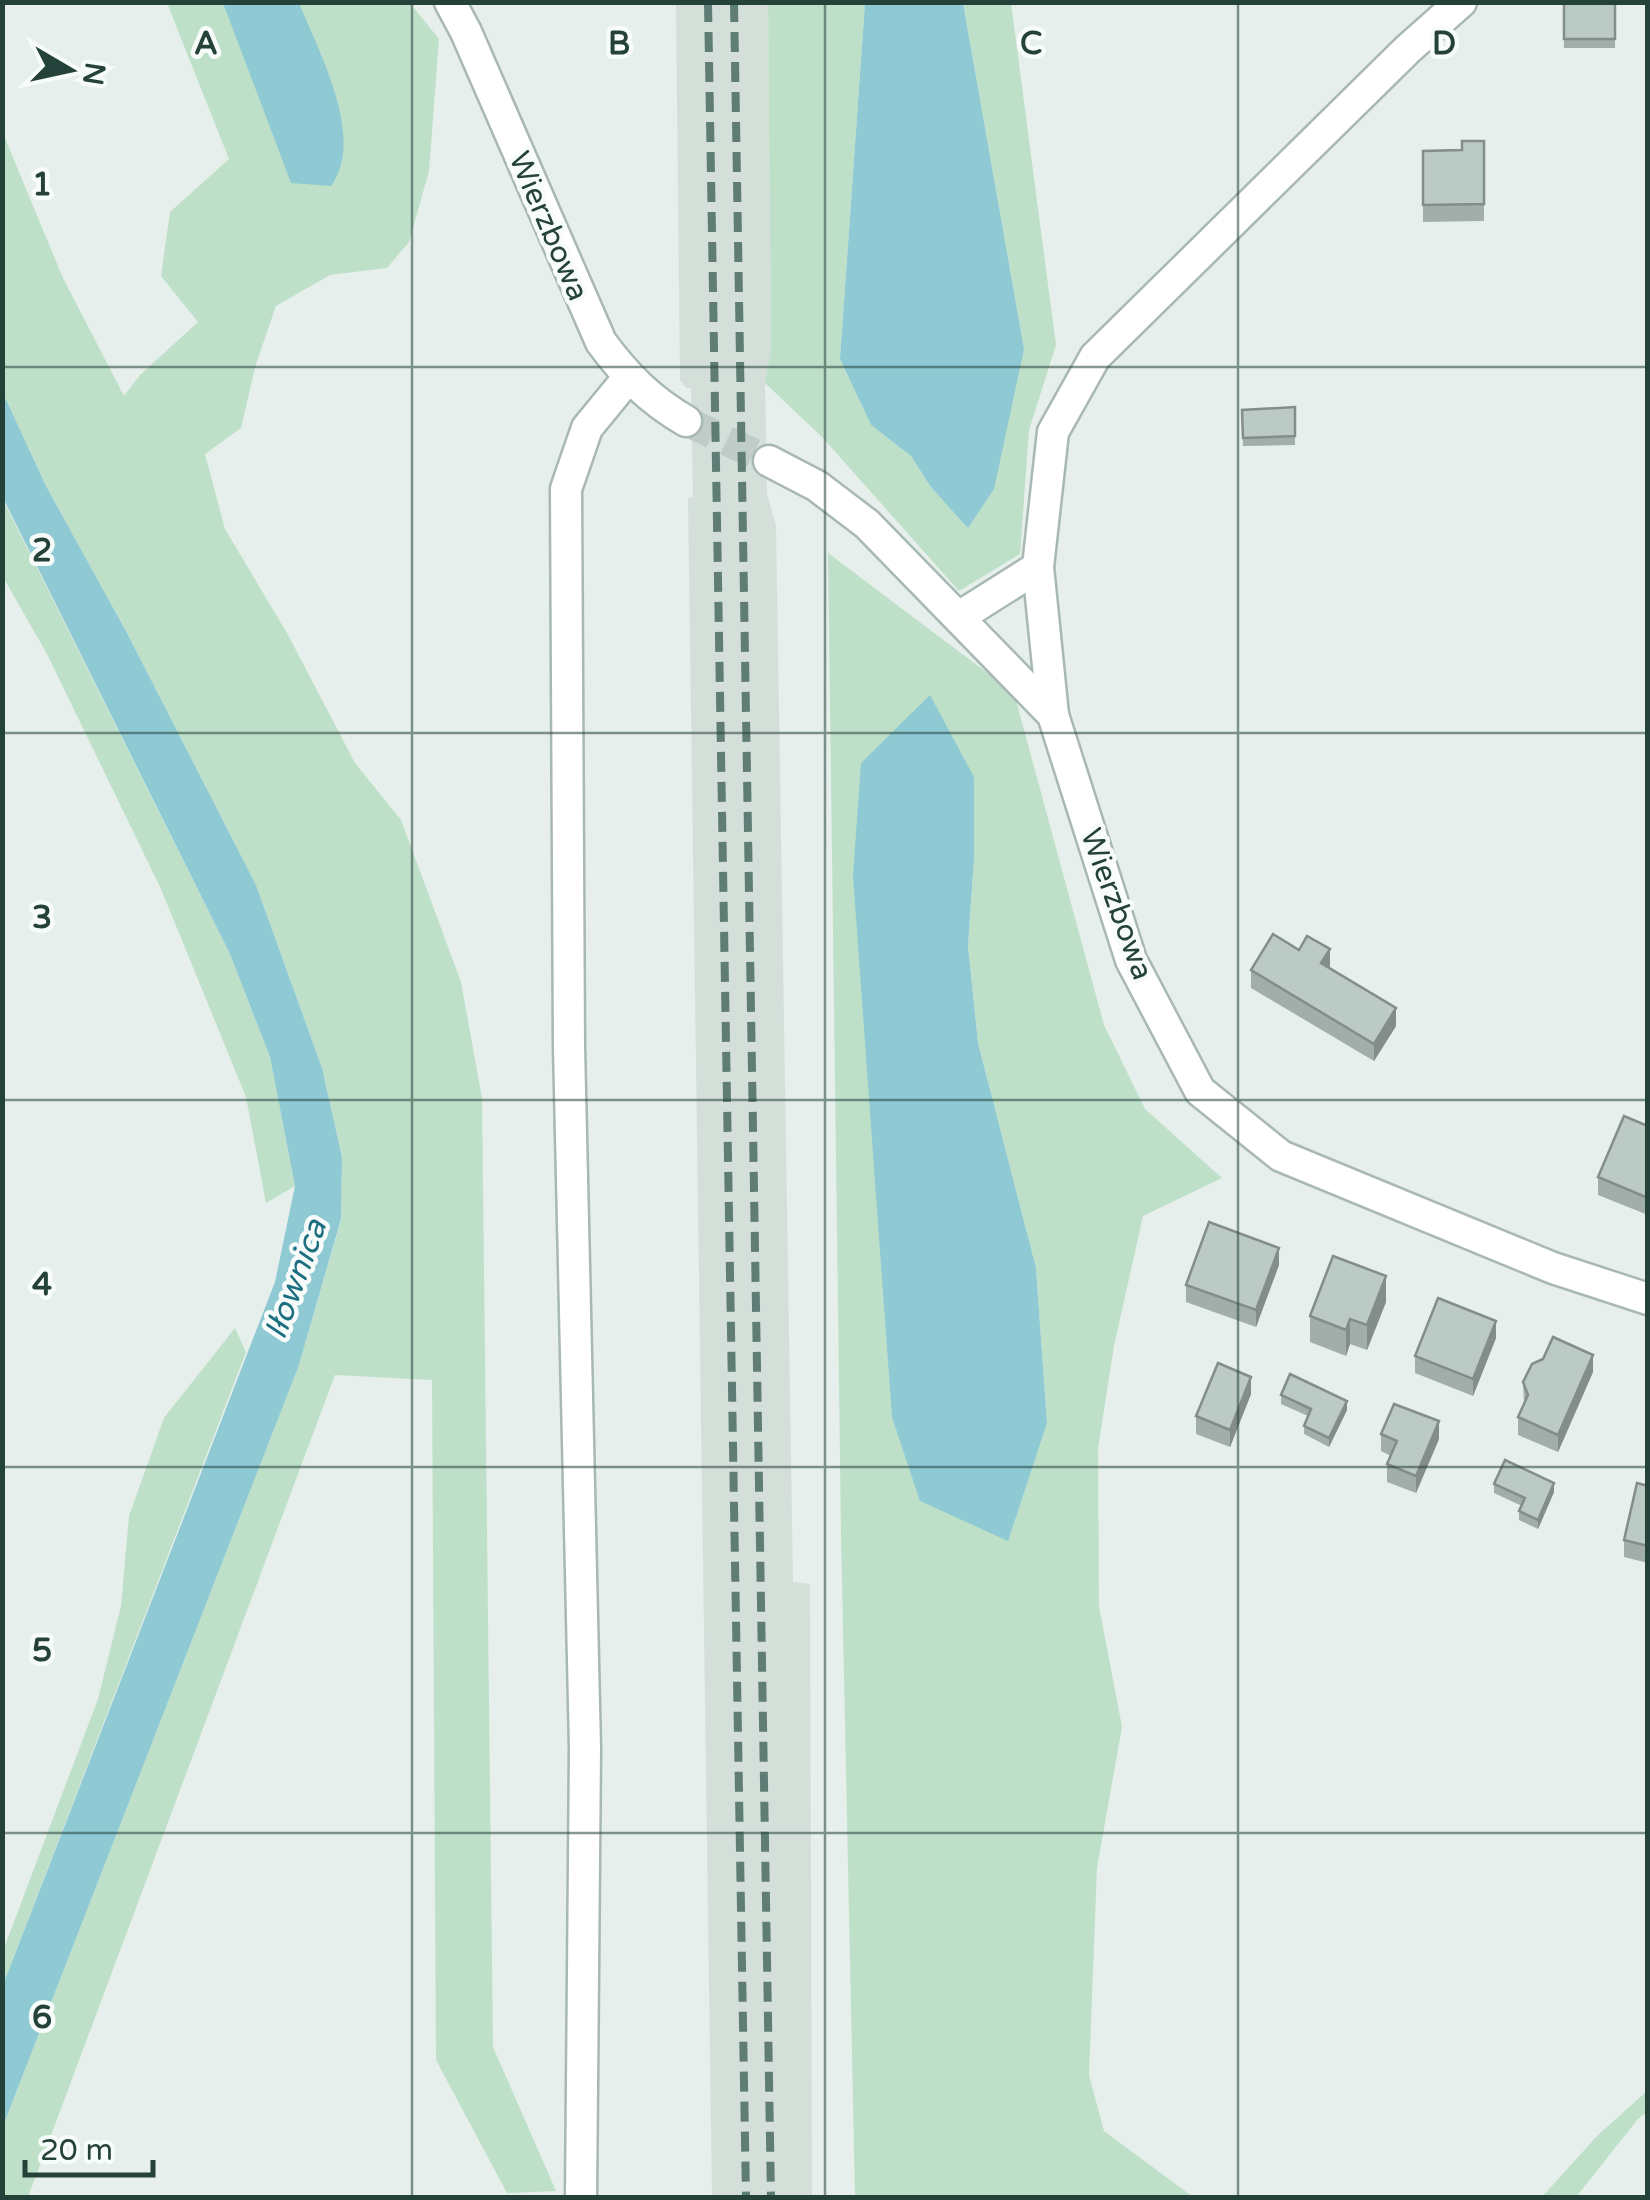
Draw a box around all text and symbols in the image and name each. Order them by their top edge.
north arrow [20,20,120,120]
text: A [194,25,218,63]
text: B [608,25,630,63]
text: C [1020,25,1042,63]
text: D [1432,25,1456,63]
text: N [75,60,112,88]
street label: Wierzbowa [501,146,596,306]
text: 1 [32,166,52,204]
text: 2 [32,532,52,570]
street label: Wierzbowa [1072,823,1161,985]
text: 3 [32,899,52,937]
water label: Iłownica [257,1213,335,1344]
text: 4 [32,1266,52,1304]
text: 5 [32,1632,52,1670]
text: 6 [32,1999,52,2037]
scale bar [25,2115,152,2177]
text: 20 m [40,2132,113,2169]

